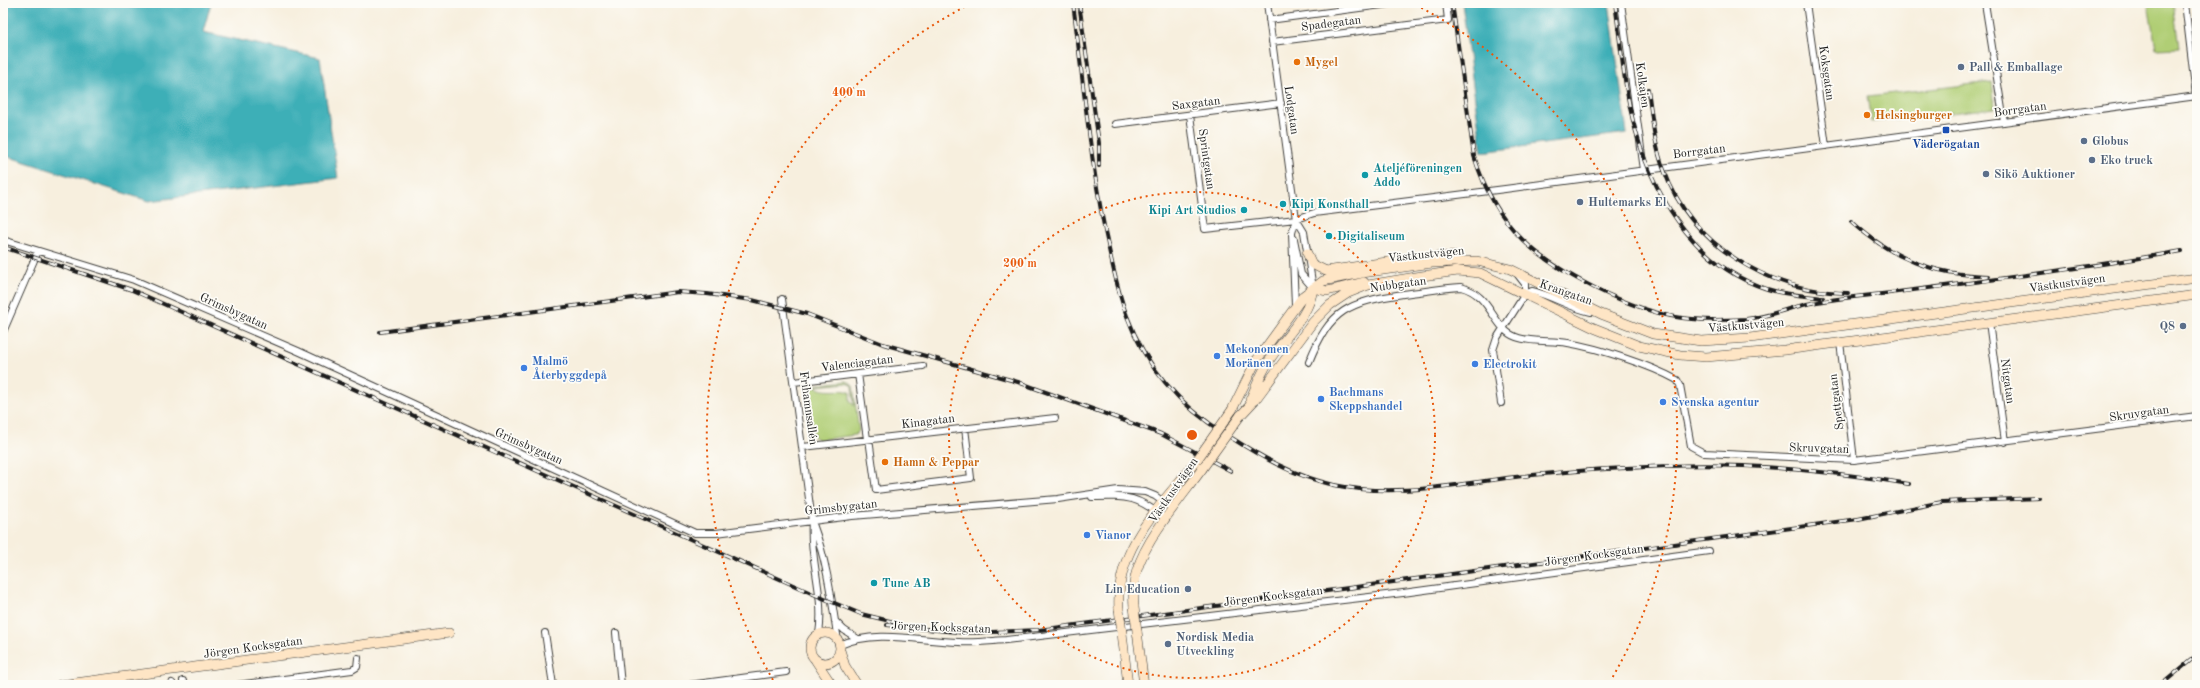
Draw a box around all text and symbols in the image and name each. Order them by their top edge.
street label: Spadegatan [1300,14,1362,34]
street label: Koksgatan [1816,45,1836,102]
marker: Mygel [1292,57,1302,67]
place label: Mygel [1305,57,1338,69]
street label: Kolkajen [1633,61,1651,109]
marker: Pall & Emballage [1956,62,1966,72]
place label: Pall & Emballage [1969,62,2063,74]
street label: Lodgatan [1282,85,1300,136]
text: 400 m [832,87,866,99]
street label: Saxgatan [1171,95,1221,113]
street label: Borrgatan [1993,100,2048,120]
marker: Helsingburger [1862,110,1872,120]
place label: Helsingburger [1875,110,1952,122]
marker: Väderögatan [1941,125,1951,135]
street label: Sprintgatan [1196,128,1216,191]
marker: Globus [2079,136,2089,146]
place label: Globus [2092,136,2128,148]
place label: Väderögatan [1912,139,1980,151]
street label: Borrgatan [1672,143,1727,161]
marker: Eko truck [2087,155,2097,165]
place label: Eko truck [2100,155,2153,167]
place label: Ateljéföreningen Addo [1373,163,1463,189]
marker: Sikö Auktioner [1981,169,1991,179]
place label: Sikö Auktioner [1994,169,2075,181]
marker: Ateljéföreningen Addo [1360,170,1370,180]
marker: Hultemarks El [1575,197,1585,207]
place label: Hultemarks El [1588,197,1667,209]
marker: Kipi Konsthall [1278,199,1288,209]
place label: Kipi Konsthall [1291,199,1369,211]
place label: Kipi Art Studios [1148,205,1236,217]
marker: Kipi Art Studios [1239,205,1249,215]
marker: Digitaliseum [1324,231,1334,241]
place label: Digitaliseum [1337,231,1405,243]
street label: Västkustvägen [1387,245,1465,265]
text: 200 m [1003,258,1037,270]
street label: Västkustvägen [2028,273,2106,295]
street label: Nubbgatan [1369,275,1428,295]
street label: Krangatan [1538,278,1594,308]
street label: Grimsbygatan [198,292,270,332]
street label: Västkustvägen [1707,317,1785,335]
place label: Q8 [2159,321,2175,333]
marker: Q8 [2178,321,2188,331]
place label: Mekonomen Moränen [1225,344,1289,370]
marker: Mekonomen Moränen [1212,351,1222,361]
street label: Valenciagatan [820,354,895,374]
place label: Malmö Återbyggdepå [532,356,607,382]
street label: Nitgatan [1998,358,2016,405]
marker: Electrokit [1470,359,1480,369]
place label: Electrokit [1483,359,1537,371]
marker: Malmö Återbyggdepå [519,363,529,373]
street label: Frihamnsallén [797,370,819,446]
street label: Spettgatan [1828,373,1846,431]
place label: Bachmans Skeppshandel [1329,387,1403,413]
marker: Bachmans Skeppshandel [1316,394,1326,404]
marker: Svenska agentur [1658,397,1668,407]
place label: Svenska agentur [1671,397,1759,409]
street label: Skruvgatan [2108,404,2170,424]
street label: Kinagatan [901,413,956,431]
street label: Grimsbygatan [493,427,565,467]
centre of rings [1185,428,1199,442]
street label: Skruvgatan [1789,442,1850,456]
street label: Västkustvägen [1147,455,1201,525]
marker: Hamn & Peppar [880,457,890,467]
place label: Hamn & Peppar [893,457,979,469]
street label: Grimsbygatan [804,498,879,518]
marker: Vianor [1082,530,1092,540]
place label: Vianor [1095,530,1131,542]
street label: Jörgen Kocksgatan [1544,543,1645,569]
marker: Tune AB [869,578,879,588]
place label: Tune AB [882,578,930,590]
place label: Lin Education [1105,584,1180,596]
marker: Lin Education [1183,584,1193,594]
street label: Jörgen Kocksgatan [1223,585,1324,609]
street label: Jörgen Kocksgatan [891,620,992,636]
place label: Nordisk Media Utveckling [1176,632,1254,658]
street label: Jörgen Kocksgatan [203,635,304,661]
marker: Nordisk Media Utveckling [1163,639,1173,649]

